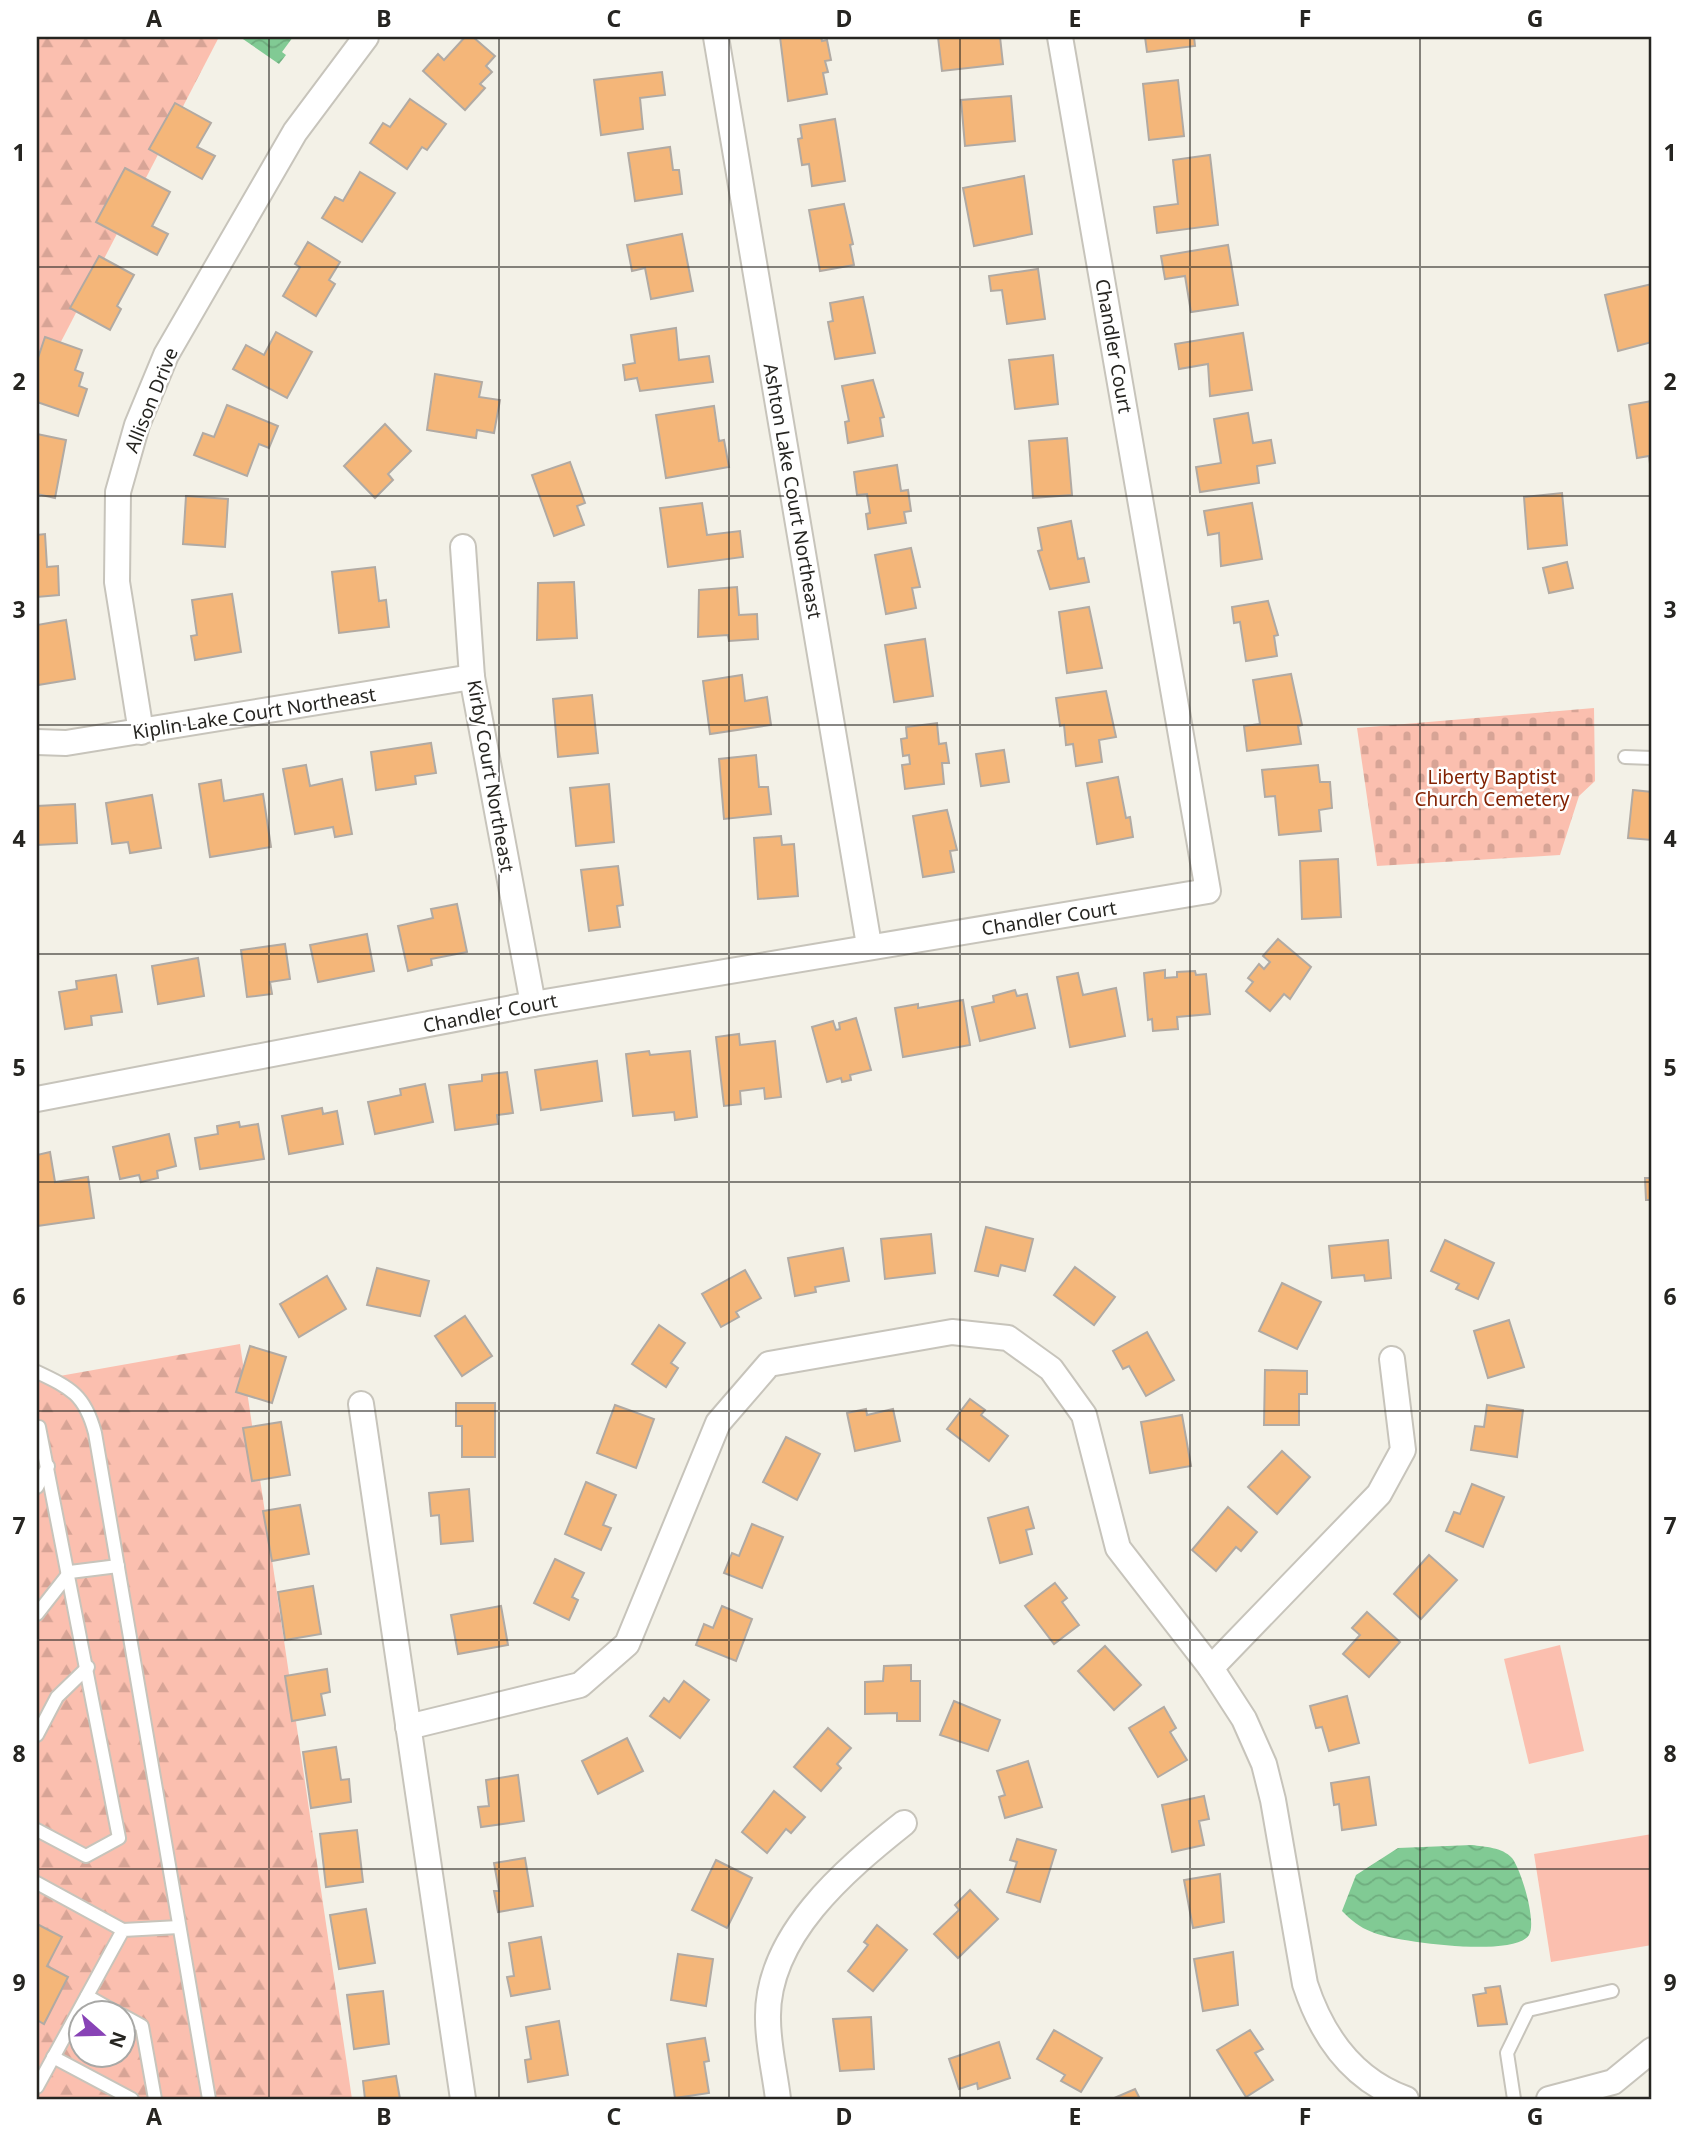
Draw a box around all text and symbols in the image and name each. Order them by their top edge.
text: A [146,2,162,34]
text: B [376,2,392,34]
text: C [607,2,622,34]
text: D [836,2,852,34]
text: E [1069,2,1081,34]
text: F [1299,2,1311,34]
text: G [1527,2,1543,34]
text: 1 [12,136,26,168]
text: 1 [1663,136,1677,168]
street label: Chandler Court [1089,277,1139,415]
street label: Allison Drive [118,344,184,456]
street label: Ashton Lake Court Northeast [758,361,828,621]
text: 2 [12,365,26,397]
text: 2 [1663,365,1677,397]
text: 3 [12,593,26,625]
text: 3 [1663,593,1677,625]
street label: Kirby Court Northeast [461,678,521,874]
street label: Kiplin Lake Court Northeast [131,681,378,745]
park label: Liberty Baptist Church Cemetery [1414,764,1570,812]
text: 4 [12,822,26,854]
text: 4 [1663,822,1677,854]
street label: Chandler Court [980,894,1118,941]
street label: Chandler Court [421,987,559,1039]
text: 5 [12,1051,26,1083]
text: 5 [1663,1051,1677,1083]
text: 6 [12,1280,26,1312]
text: 6 [1663,1280,1677,1312]
text: 7 [12,1509,26,1541]
text: 7 [1663,1509,1677,1541]
text: 8 [12,1737,26,1769]
text: 8 [1663,1737,1677,1769]
text: 9 [12,1966,26,1998]
text: 9 [1663,1966,1677,1998]
north arrow [66,2000,136,2070]
text: N [103,2028,133,2052]
text: A [146,2100,162,2132]
text: B [376,2100,392,2132]
text: C [607,2100,622,2132]
text: D [836,2100,852,2132]
text: E [1069,2100,1081,2132]
text: F [1299,2100,1311,2132]
text: G [1527,2100,1543,2132]

